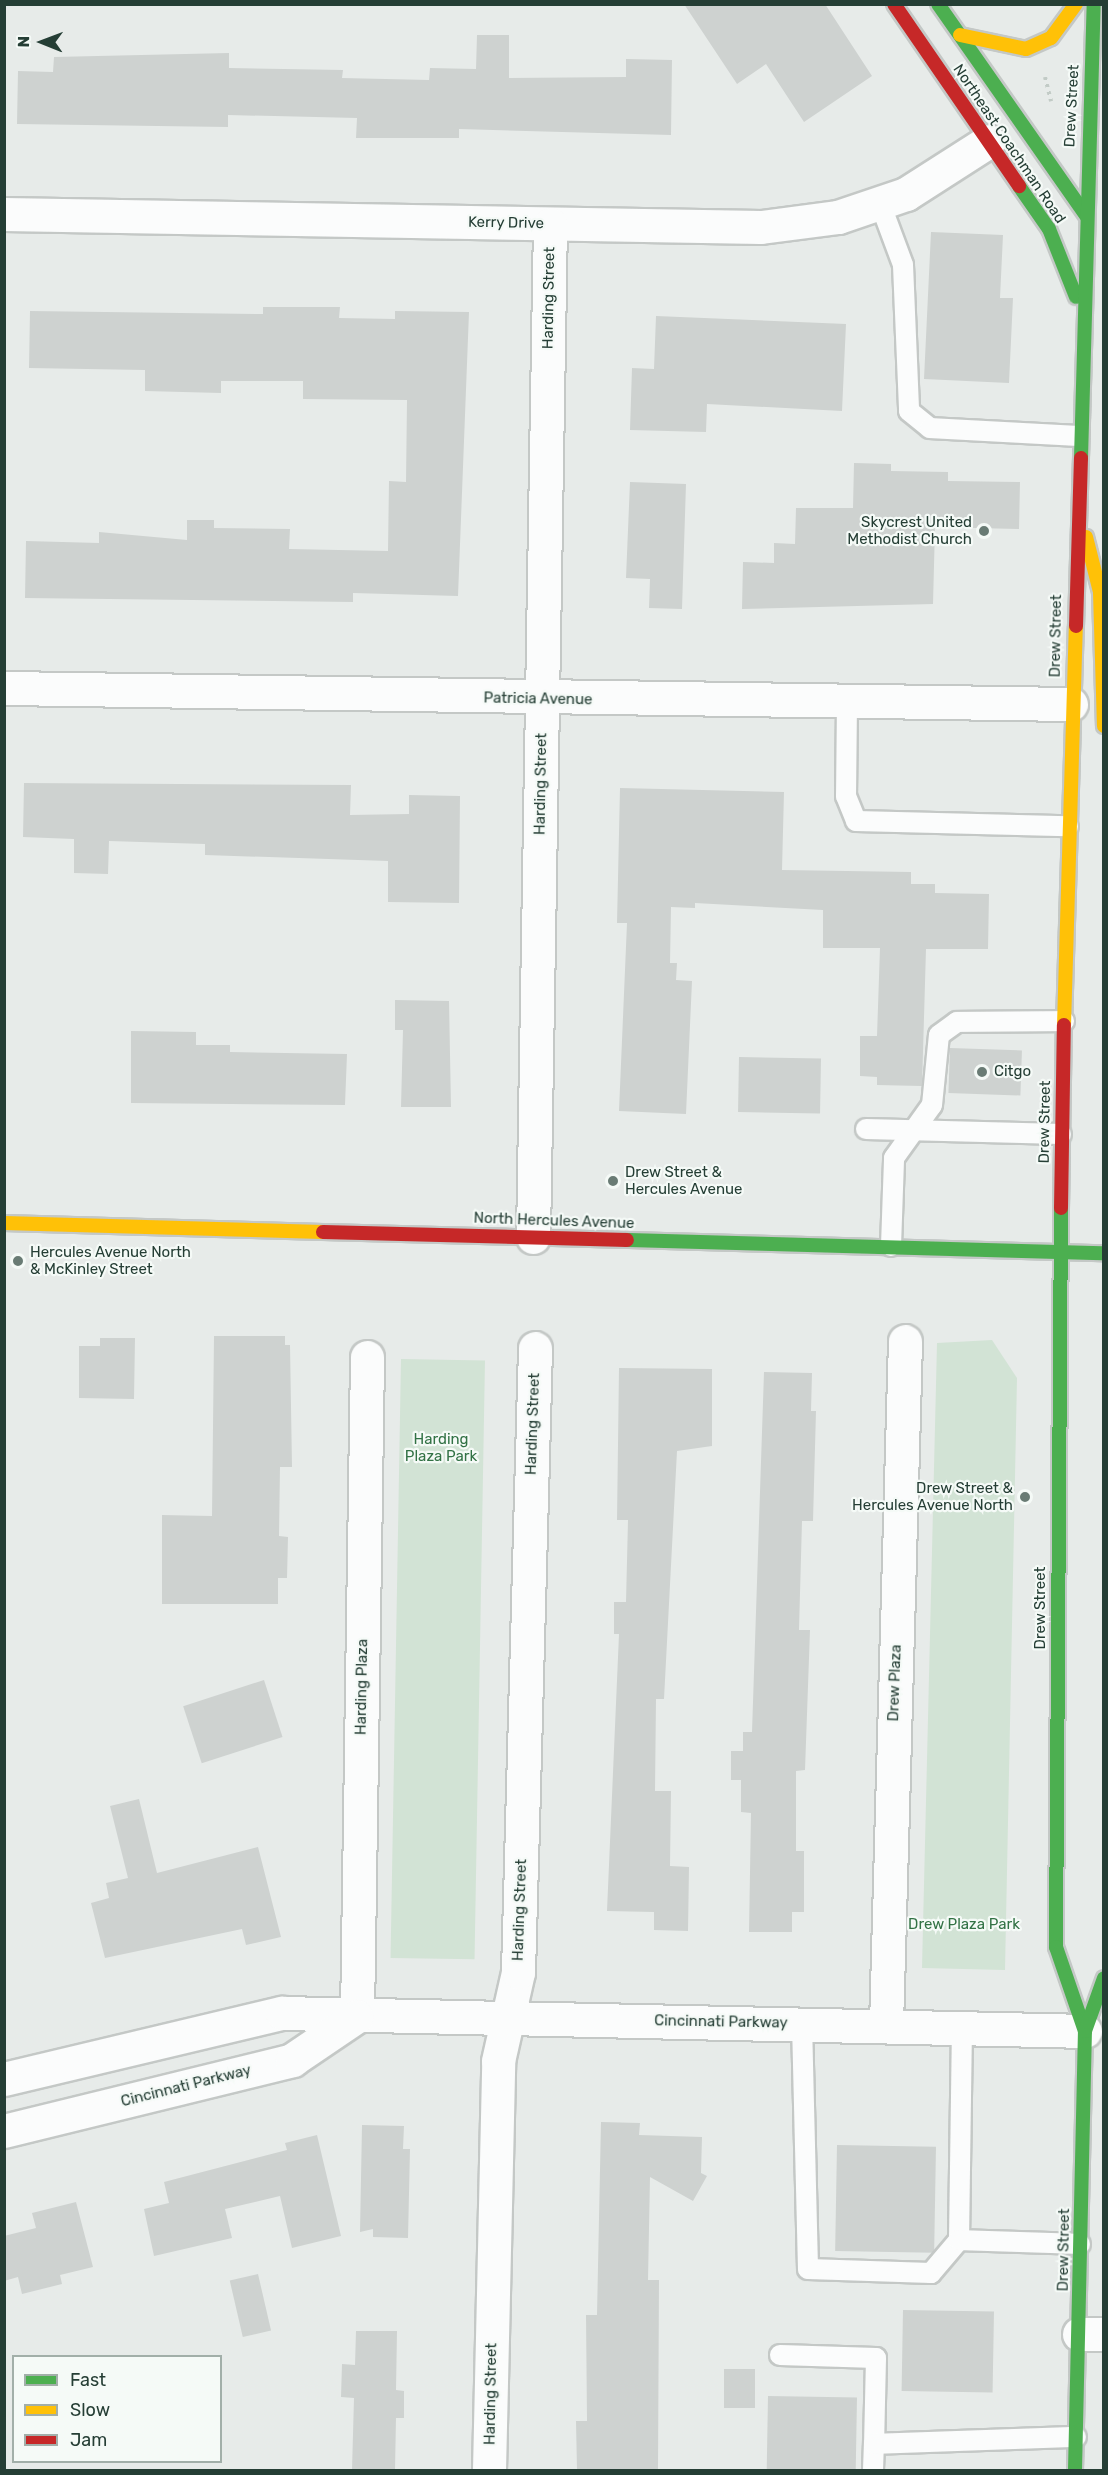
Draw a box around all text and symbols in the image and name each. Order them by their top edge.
north arrow [12,12,72,72]
text: N [14,36,33,48]
street label: Northeast Coachman Road [949,61,1069,227]
street label: Drew Street [1061,64,1083,148]
street label: Kerry Drive [468,213,544,233]
street label: Harding Street [539,247,559,349]
place label: Skycrest United Methodist Church [847,513,972,548]
marker: Skycrest United Methodist Church [977,524,991,538]
street label: Drew Street [1046,594,1066,678]
street label: Patricia Avenue [483,689,593,709]
street label: Harding Street [531,733,551,835]
place label: Citgo [994,1063,1031,1081]
marker: Citgo [975,1065,989,1079]
street label: Drew Street [1035,1080,1055,1164]
place label: Drew Street & Hercules Avenue [625,1163,743,1198]
marker: Drew Street & Hercules Avenue [606,1174,620,1188]
street label: North Hercules Avenue [473,1209,635,1233]
place label: Hercules Avenue North & McKinley Street [30,1243,191,1278]
marker: Hercules Avenue North & McKinley Street [11,1254,25,1268]
street label: Harding Street [522,1373,544,1475]
park label: Harding Plaza Park [405,1430,477,1465]
place label: Drew Street & Hercules Avenue North [852,1479,1013,1514]
marker: Drew Street & Hercules Avenue North [1018,1490,1032,1504]
street label: Drew Street [1032,1566,1050,1650]
street label: Harding Plaza [352,1639,372,1735]
street label: Drew Plaza [885,1644,905,1722]
street label: Harding Street [509,1859,531,1961]
park label: Drew Plaza Park [908,1916,1020,1934]
street label: Cincinnati Parkway [654,2012,788,2032]
street label: Cincinnati Parkway [119,2061,253,2111]
street label: Drew Street [1054,2208,1074,2292]
street label: Harding Street [481,2343,501,2445]
legend [12,2355,222,2463]
text: Fast [70,2369,106,2391]
text: Slow [70,2399,110,2421]
text: Jam [70,2429,107,2451]

